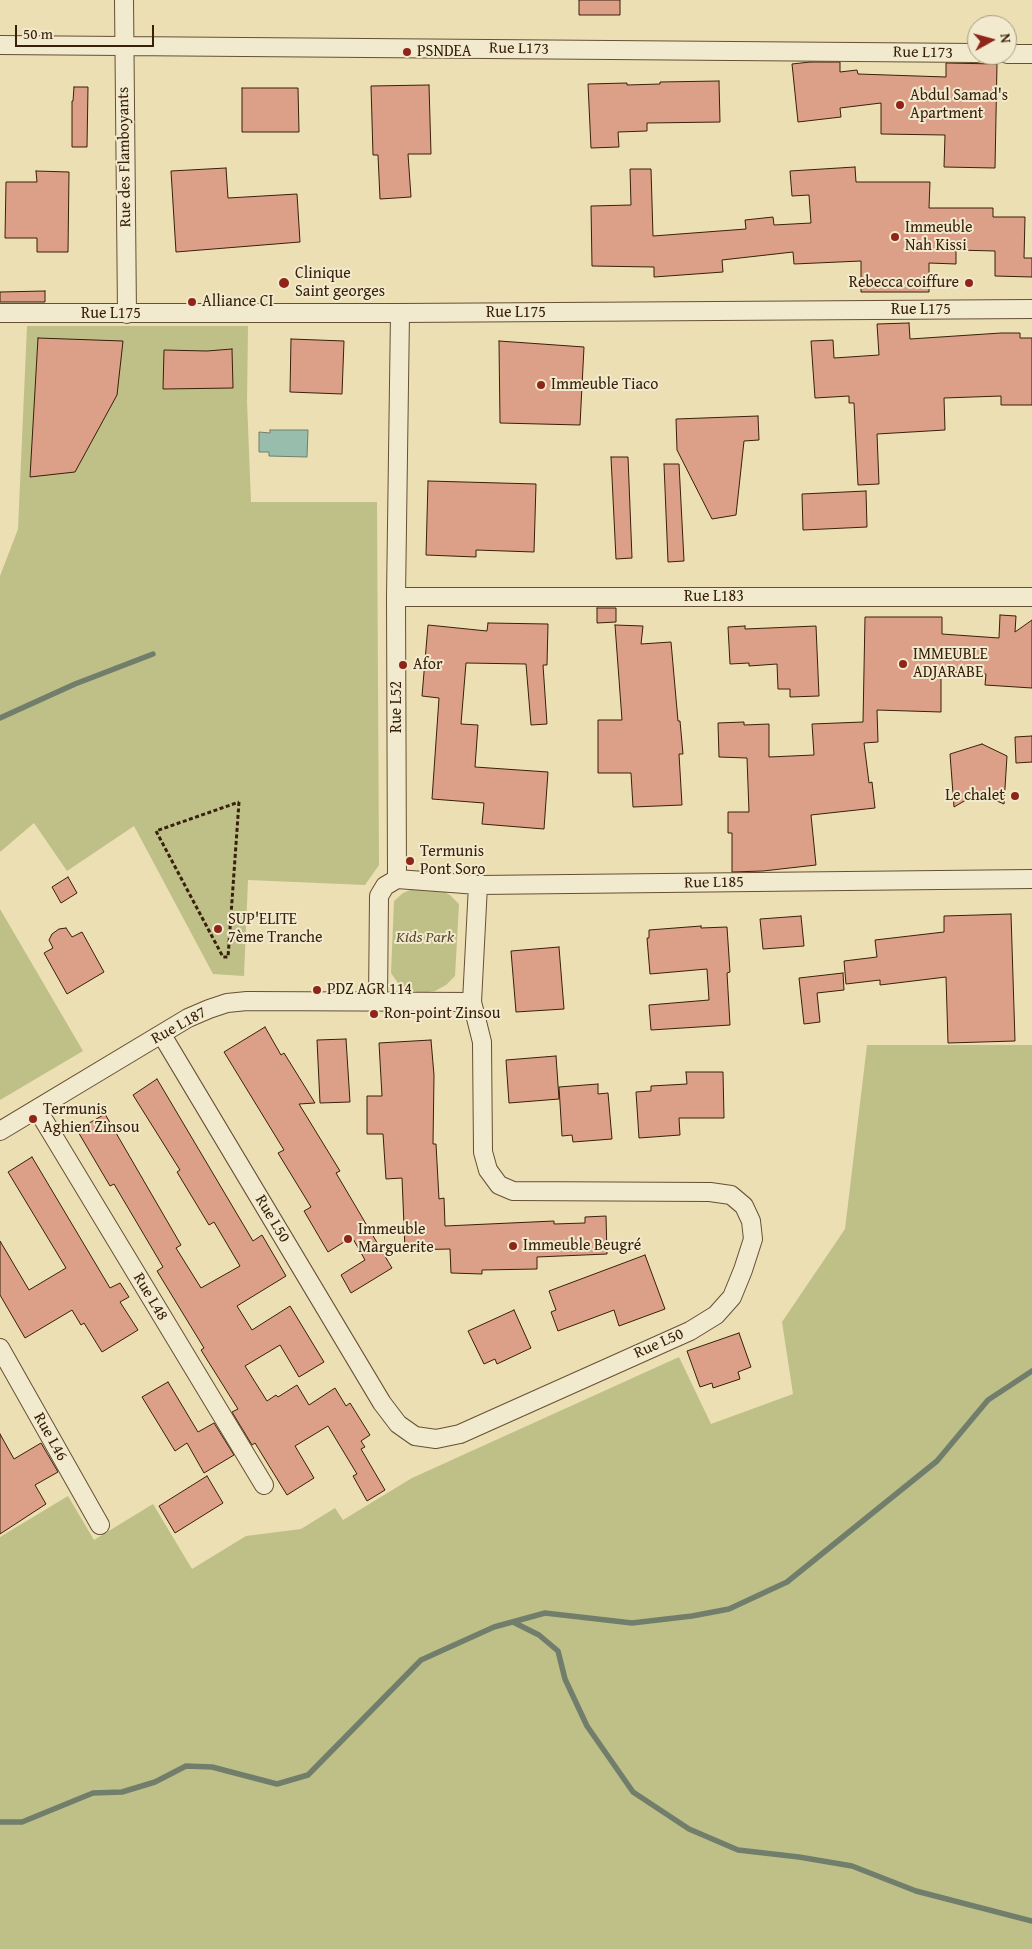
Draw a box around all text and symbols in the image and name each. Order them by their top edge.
scale bar [18,15,156,47]
north arrow [967,15,1017,65]
text: 50 m [23,23,53,44]
text: N [995,32,1016,44]
street label: Rue L173 [489,39,549,59]
place label: PSNDEA [417,42,471,62]
street label: Rue L173 [893,43,953,63]
marker: PSNDEA [401,46,413,58]
place label: Abdul Samad's Apartment [910,86,1008,124]
street label: Rue des Flamboyants [114,87,136,227]
marker: Abdul Samad's Apartment [894,99,906,111]
place label: Immeuble Nah Kissi [905,218,973,256]
marker: Immeuble Nah Kissi [889,231,901,243]
place label: Clinique Saint georges [295,264,385,302]
place label: Rebecca coiffure [849,273,959,293]
marker: Clinique Saint georges [277,276,291,290]
marker: Rebecca coiffure [963,277,975,289]
place label: Alliance CI [202,292,273,312]
marker: Alliance CI [186,296,198,308]
street label: Rue L175 [891,300,951,320]
street label: Rue L175 [486,303,546,323]
street label: Rue L175 [81,304,141,324]
place label: Immeuble Tiaco [551,375,658,395]
marker: Immeuble Tiaco [535,379,547,391]
street label: Rue L183 [684,587,744,607]
place label: IMMEUBLE ADJARABE [913,645,988,683]
place label: Afor [413,655,443,675]
marker: IMMEUBLE ADJARABE [897,658,909,670]
marker: Afor [397,659,409,671]
street label: Rue L52 [387,681,407,733]
place label: Le chalet [945,786,1005,806]
marker: Le chalet [1009,790,1021,802]
place label: Termunis Pont Soro [420,842,485,880]
marker: Termunis Pont Soro [404,855,416,867]
street label: Rue L185 [684,873,744,893]
place label: SUP'ELITE 7ème Tranche [228,910,323,948]
marker: SUP'ELITE 7ème Tranche [212,923,224,935]
park label: Kids Park [396,928,454,948]
place label: PDZ AGR 114 [327,980,412,1000]
marker: PDZ AGR 114 [311,984,323,996]
street label: Rue L187 [148,1003,210,1049]
place label: Ron-point Zinsou [384,1004,500,1024]
marker: Ron-point Zinsou [368,1008,380,1020]
place label: Termunis Aghien Zinsou [43,1100,139,1138]
marker: Termunis Aghien Zinsou [27,1113,39,1125]
street label: Rue L50 [250,1192,294,1246]
place label: Immeuble Marguerite [358,1220,434,1258]
marker: Immeuble Marguerite [342,1233,354,1245]
place label: Immeuble Beugré [523,1236,641,1256]
marker: Immeuble Beugré [507,1240,519,1252]
street label: Rue L48 [128,1270,172,1324]
street label: Rue L50 [631,1325,687,1363]
street label: Rue L46 [29,1410,71,1464]

